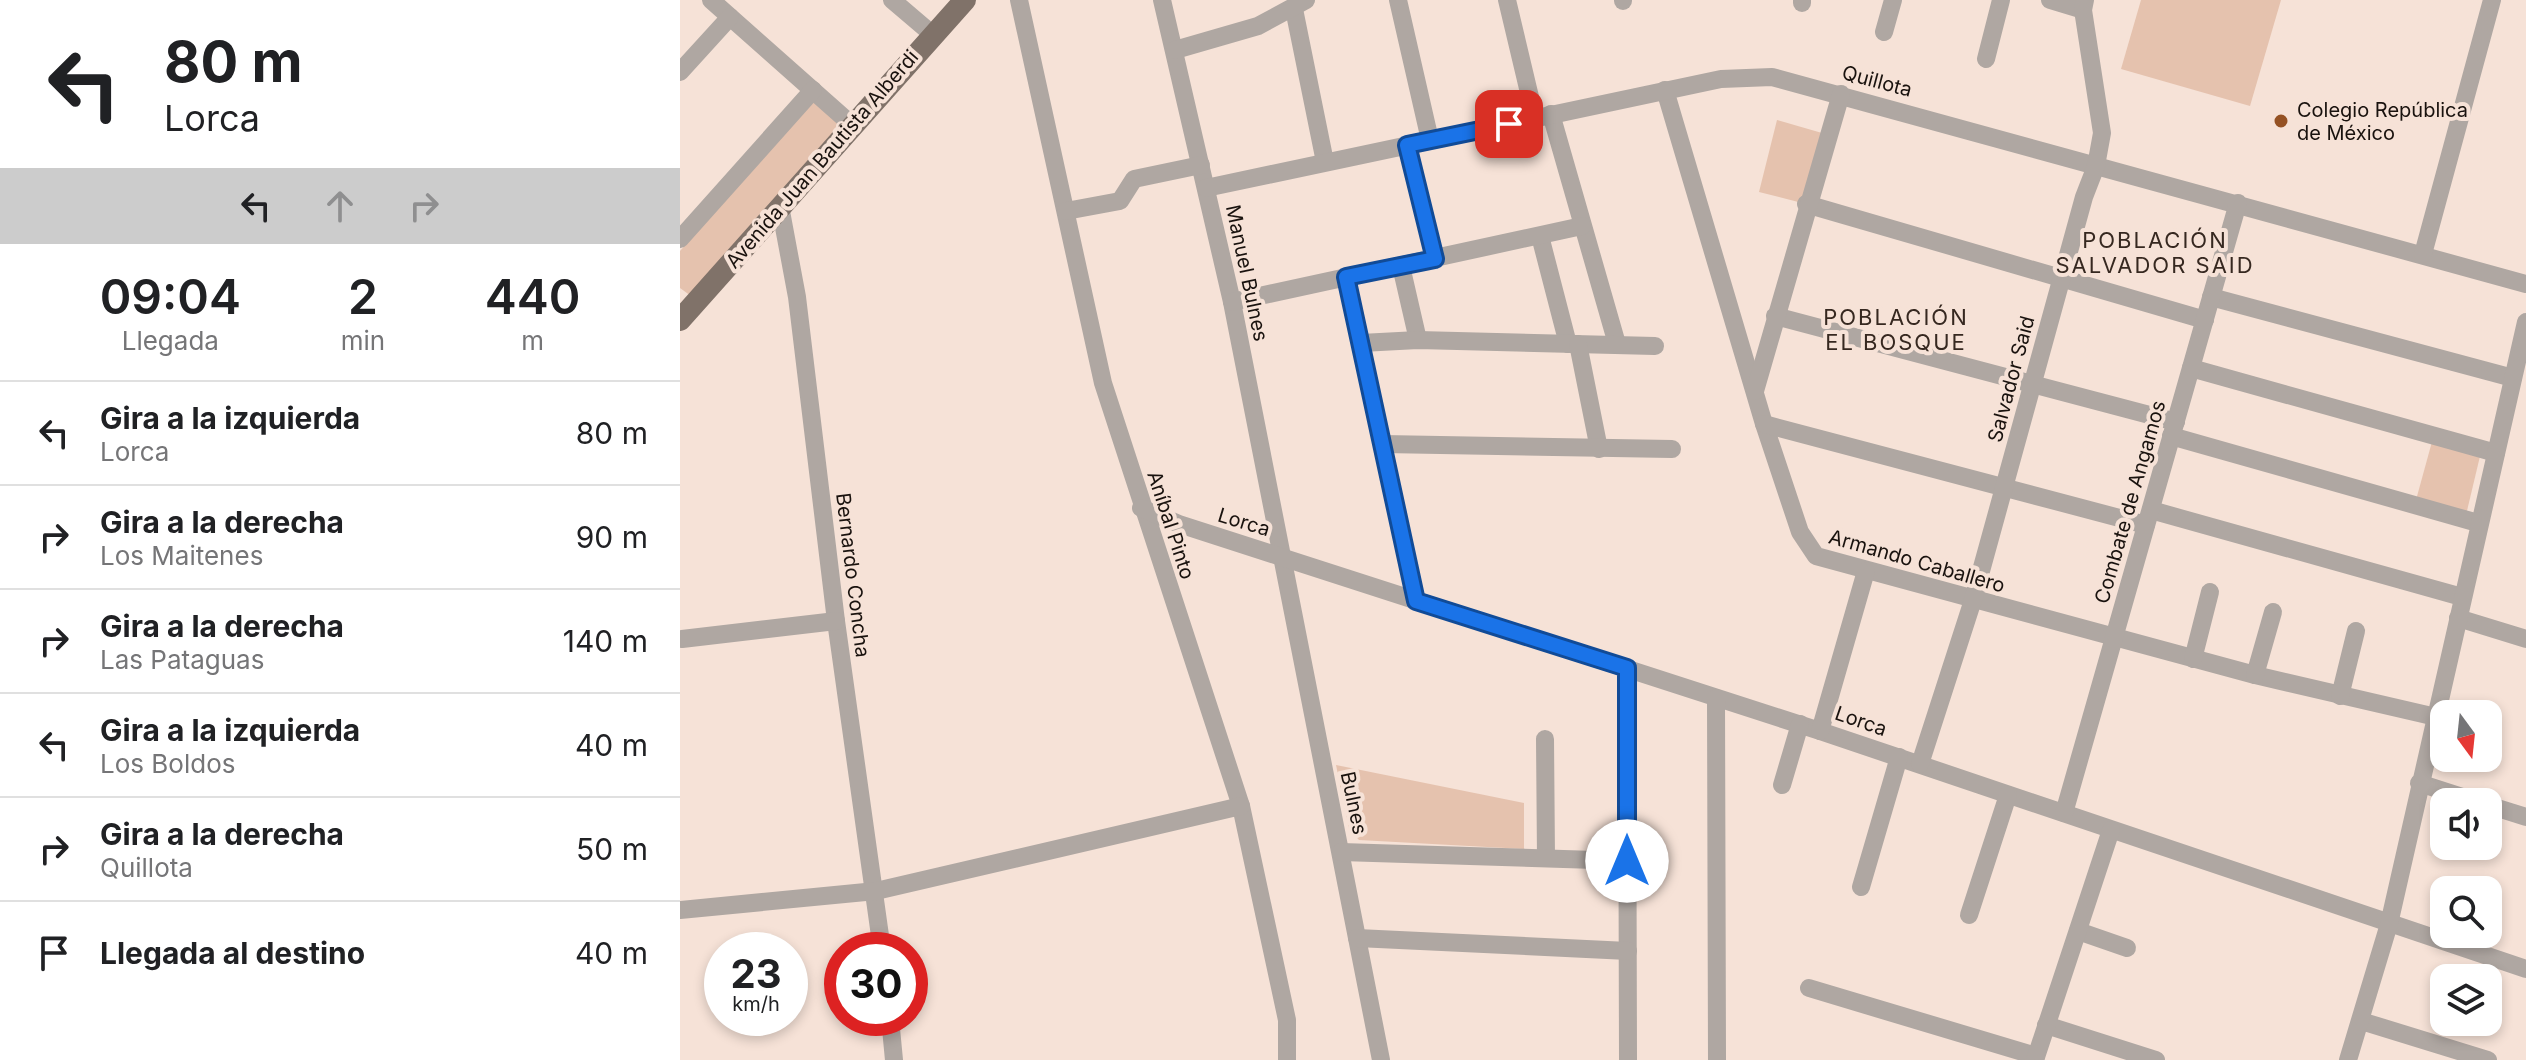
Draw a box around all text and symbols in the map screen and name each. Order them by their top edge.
text: 80 m [164,28,303,96]
icon: left [32,32,136,136]
street label: Avenida Juan Bautista Alberdi [721,45,923,273]
street label: Quillota [1839,60,1915,102]
pin [1475,90,1543,158]
text: Lorca [164,96,260,140]
place label: Colegio República de México [2297,98,2468,145]
icon: arrive [1487,102,1531,146]
marker: Colegio República de México [2272,112,2290,130]
icon: left [234,184,278,228]
icon: ahead [318,184,362,228]
icon: right [402,184,446,228]
street label: Manuel Bulnes [1221,203,1273,343]
district label: POBLACIÓN SALVADOR SAID [2055,227,2255,278]
text: 09:04 [100,267,241,326]
text: 2 [348,267,378,326]
text: 440 [485,267,580,326]
district label: POBLACIÓN EL BOSQUE [1823,304,1969,355]
street label: Salvador Said [1983,313,2039,445]
text: Llegada [122,325,219,356]
text: min [341,325,385,356]
text: m [521,325,544,356]
street label: Combate de Angamos [2090,398,2170,606]
text: Gira a la izquierda [100,400,360,436]
icon: left [32,411,76,455]
text: 80 m [576,415,648,451]
text: Lorca [100,436,169,467]
street label: Aníbal Pinto [1142,468,1200,582]
street label: Bernardo Concha [831,491,875,659]
street label: Lorca [1215,503,1273,541]
text: Gira a la derecha [100,504,344,540]
icon: right [32,515,76,559]
text: 90 m [576,519,648,555]
street label: Armando Caballero [1826,524,2008,598]
text: Los Maitenes [100,540,263,571]
text: Gira a la derecha [100,608,344,644]
icon: right [32,619,76,663]
text: 140 m [563,623,648,659]
text: Las Pataguas [100,644,264,675]
north arrow [2430,700,2502,772]
map controls [2430,700,2502,1036]
street label: Lorca [1832,701,1890,741]
text: Gira a la izquierda [100,712,360,748]
icon: left [32,723,76,767]
text: 40 m [575,727,648,763]
text: Los Boldos [100,748,235,779]
street label: Bulnes [1336,769,1372,837]
button: sound [2430,788,2502,860]
text: Gira a la derecha [100,816,344,852]
position arrow [1585,819,1669,903]
icon: right [32,827,76,871]
text: 50 m [576,831,648,867]
text: Quillota [100,852,193,883]
button: search [2430,876,2502,948]
icon: arrive [32,931,76,975]
speed limit sign: 30 [824,932,928,1036]
text: Llegada al destino [100,935,365,971]
text: 40 m [575,935,648,971]
text: 23 [730,949,782,998]
button: layers [2430,964,2502,1036]
text: km/h [732,992,780,1016]

